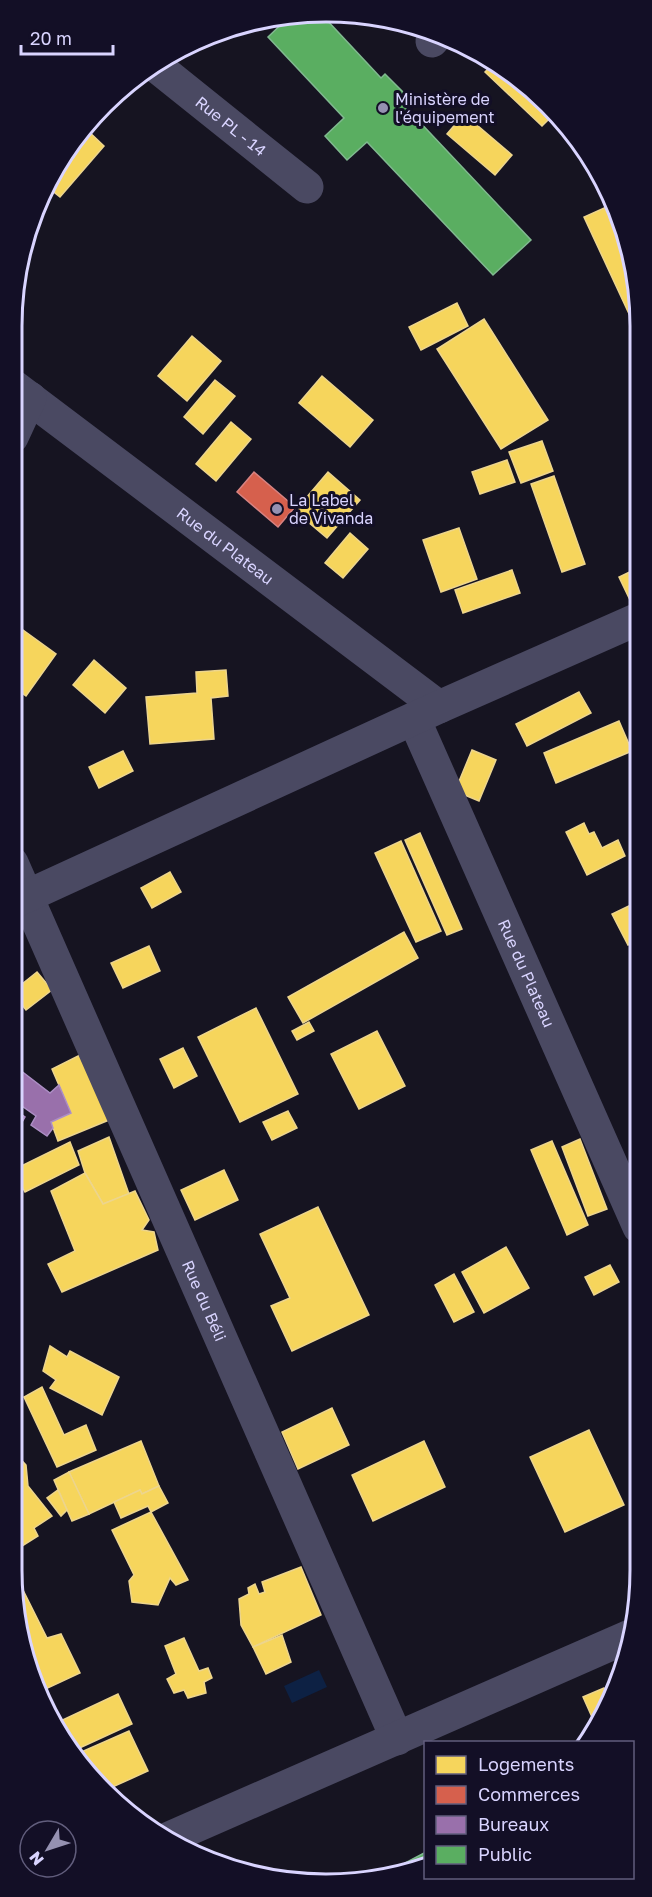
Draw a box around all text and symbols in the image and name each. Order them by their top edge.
scale bar [21,18,112,56]
text: 20 m [30,27,72,49]
place label: Ministère de l'équipement [395,89,495,127]
street label: Rue PL - 14 [192,92,270,160]
marker: Ministère de l'équipement [376,101,390,115]
place label: La Label de Vivanda [289,490,373,528]
marker: La Label de Vivanda [270,502,284,516]
street label: Rue du Plateau [173,503,278,589]
street label: Rue du Plateau [494,916,559,1030]
street label: Rue du Béli [178,1257,231,1344]
legend [424,1741,634,1879]
text: Logements [478,1753,574,1775]
text: Commerces [478,1783,580,1805]
text: Bureaux [478,1813,549,1835]
north arrow [18,1819,78,1879]
text: Public [478,1843,532,1865]
text: N [25,1847,48,1869]

